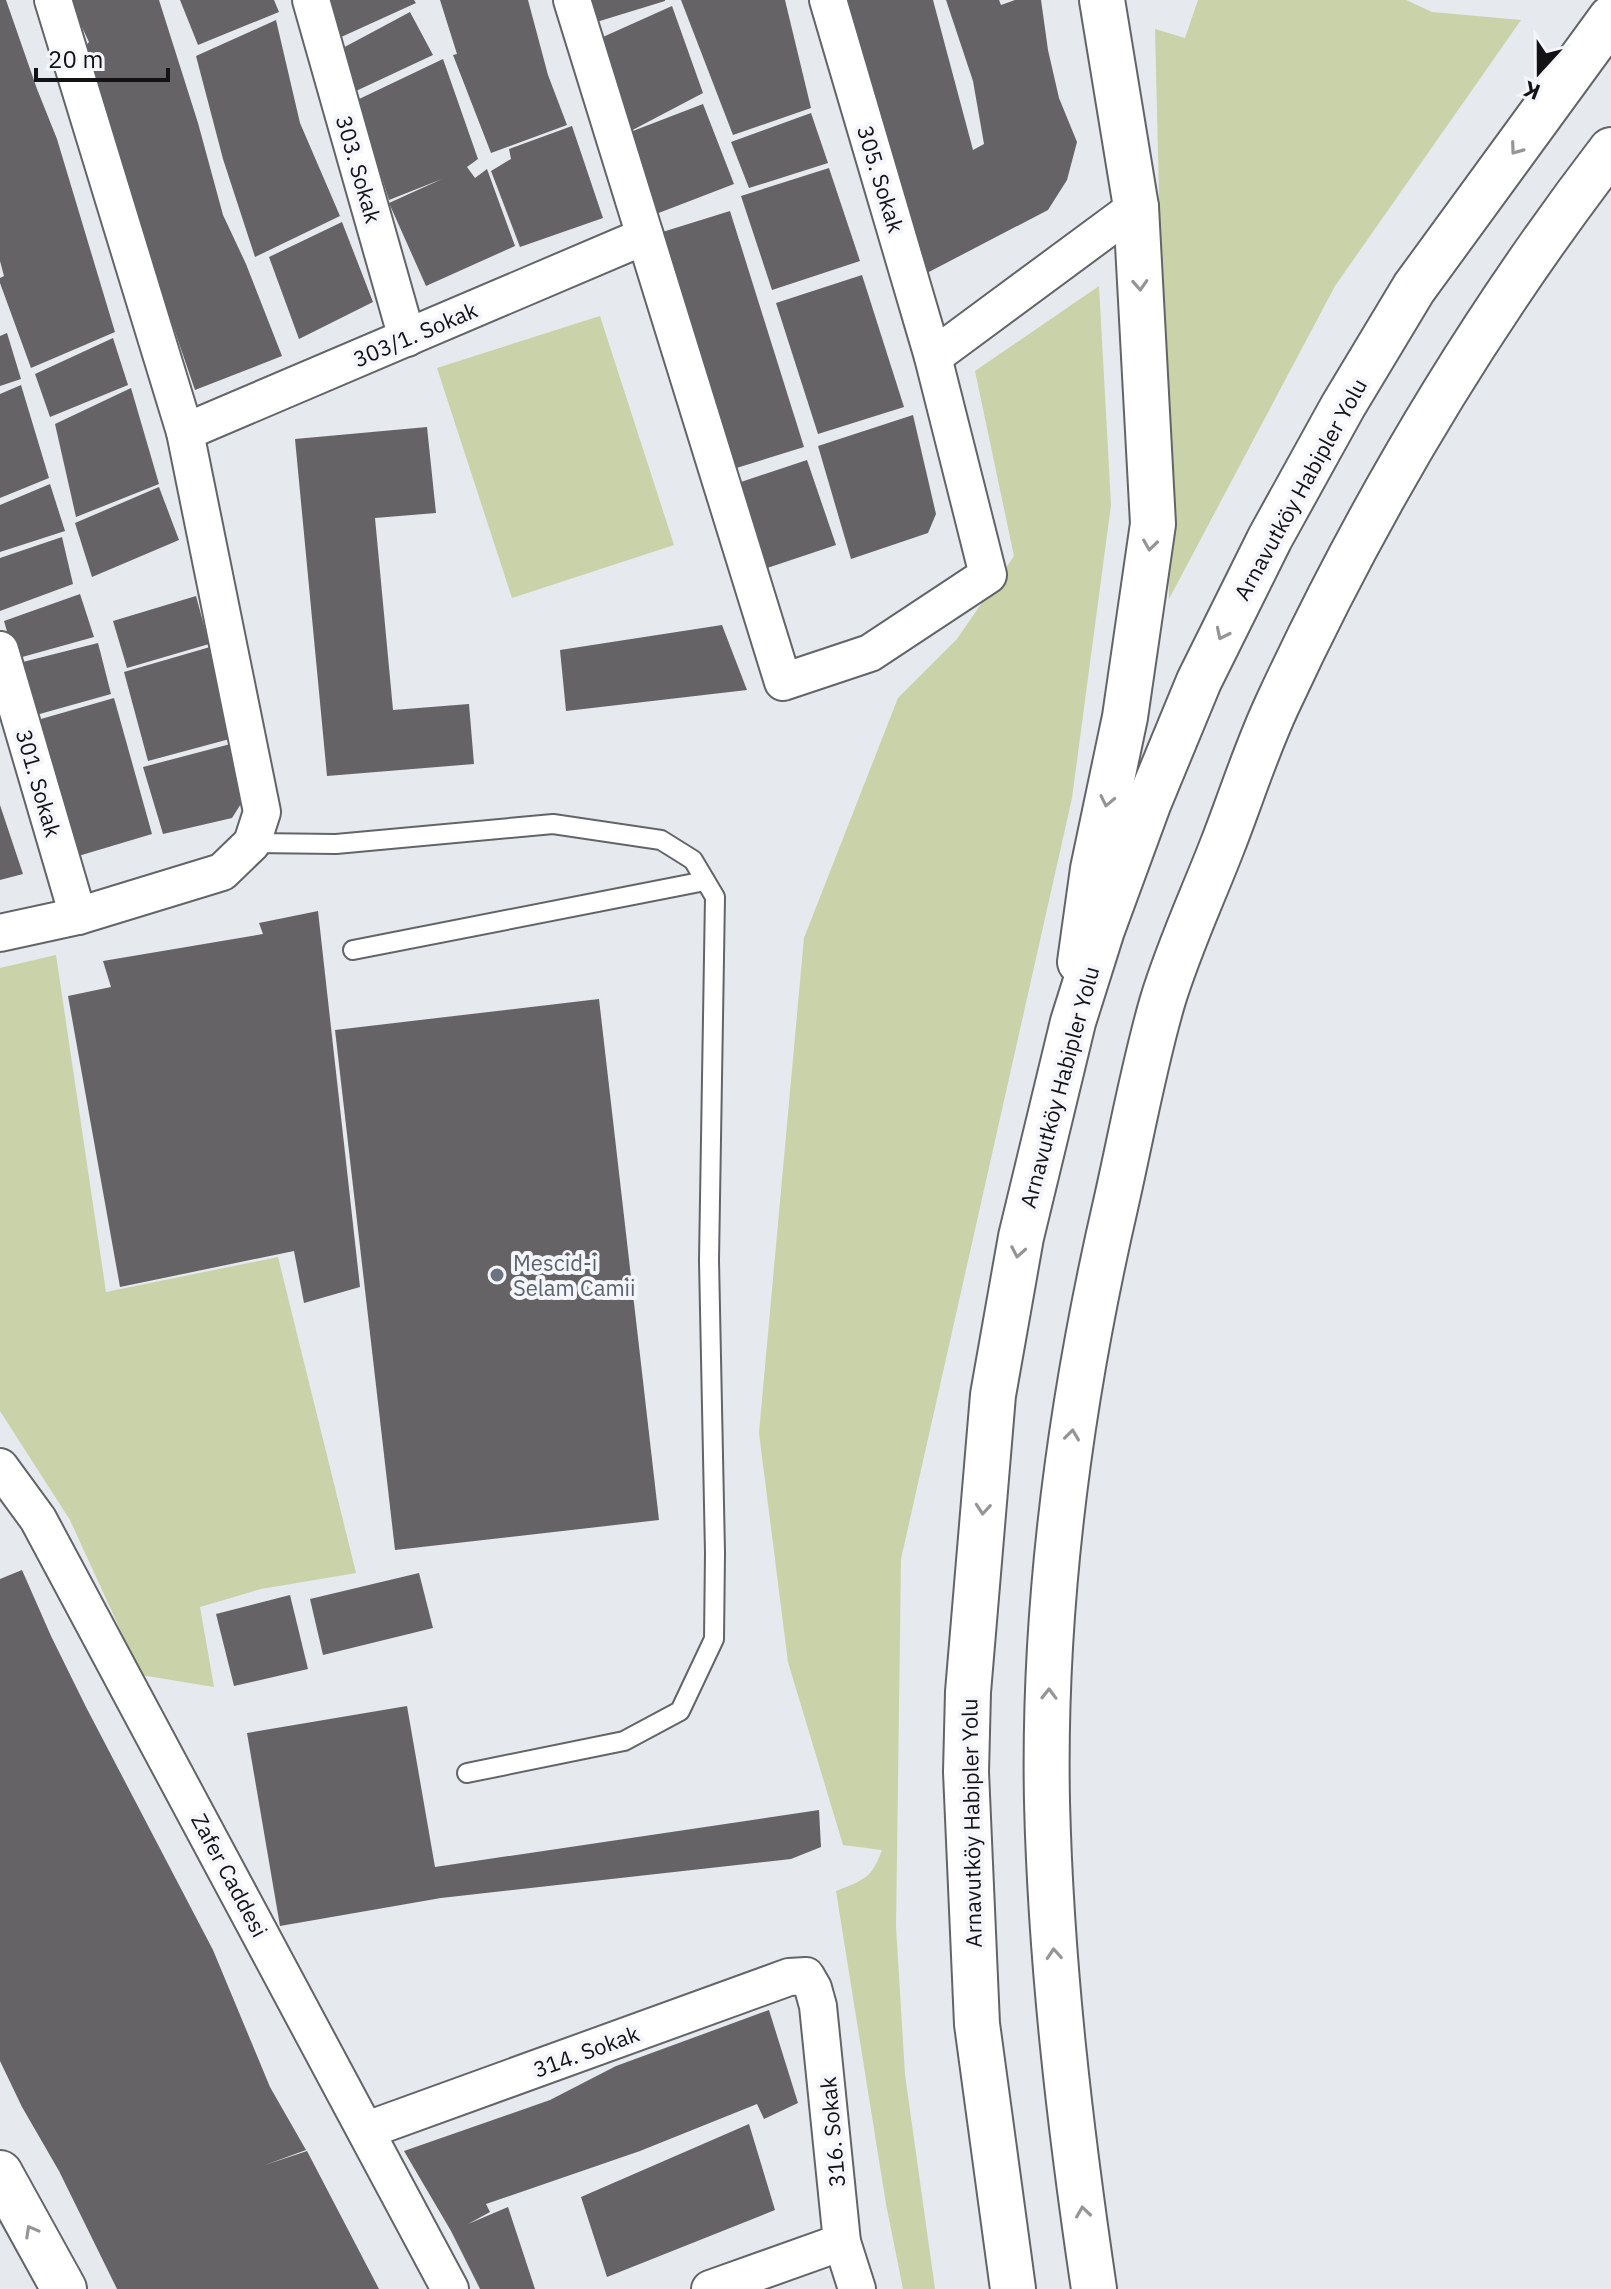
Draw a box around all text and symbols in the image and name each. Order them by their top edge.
scale bar [36,32,168,82]
north arrow [1499,32,1579,112]
text: 20 m [48,43,103,75]
text: K [1519,75,1544,107]
street label: 303. Sokak [330,112,388,227]
street label: 305. Sokak [851,122,911,237]
one-way arrow [1511,140,1525,155]
one-way arrow [1132,279,1149,292]
street label: 303/1. Sokak [348,295,482,373]
street label: Arnavutköy Habipler Yolu [1227,373,1373,605]
one-way arrow [1142,538,1159,552]
one-way arrow [1216,626,1232,641]
street label: 301. Sokak [10,726,68,841]
one-way arrow [1099,794,1116,808]
street label: Arnavutköy Habipler Yolu [1013,963,1105,1211]
one-way arrow [1011,1245,1028,1258]
place label: Mescid-i Selam Camii [513,1248,636,1302]
marker: Mescid-i Selam Camii [488,1266,506,1284]
one-way arrow [1064,1428,1081,1441]
one-way arrow [975,1503,992,1516]
one-way arrow [1040,1687,1058,1700]
street label: Arnavutköy Habipler Yolu [954,1698,988,1948]
street label: Zafer Caddesi [185,1808,275,1942]
one-way arrow [1046,1947,1063,1960]
street label: 314. Sokak [529,2018,643,2084]
street label: 316. Sokak [813,2075,851,2188]
one-way arrow [1075,2205,1092,2219]
one-way arrow [25,2226,41,2240]

